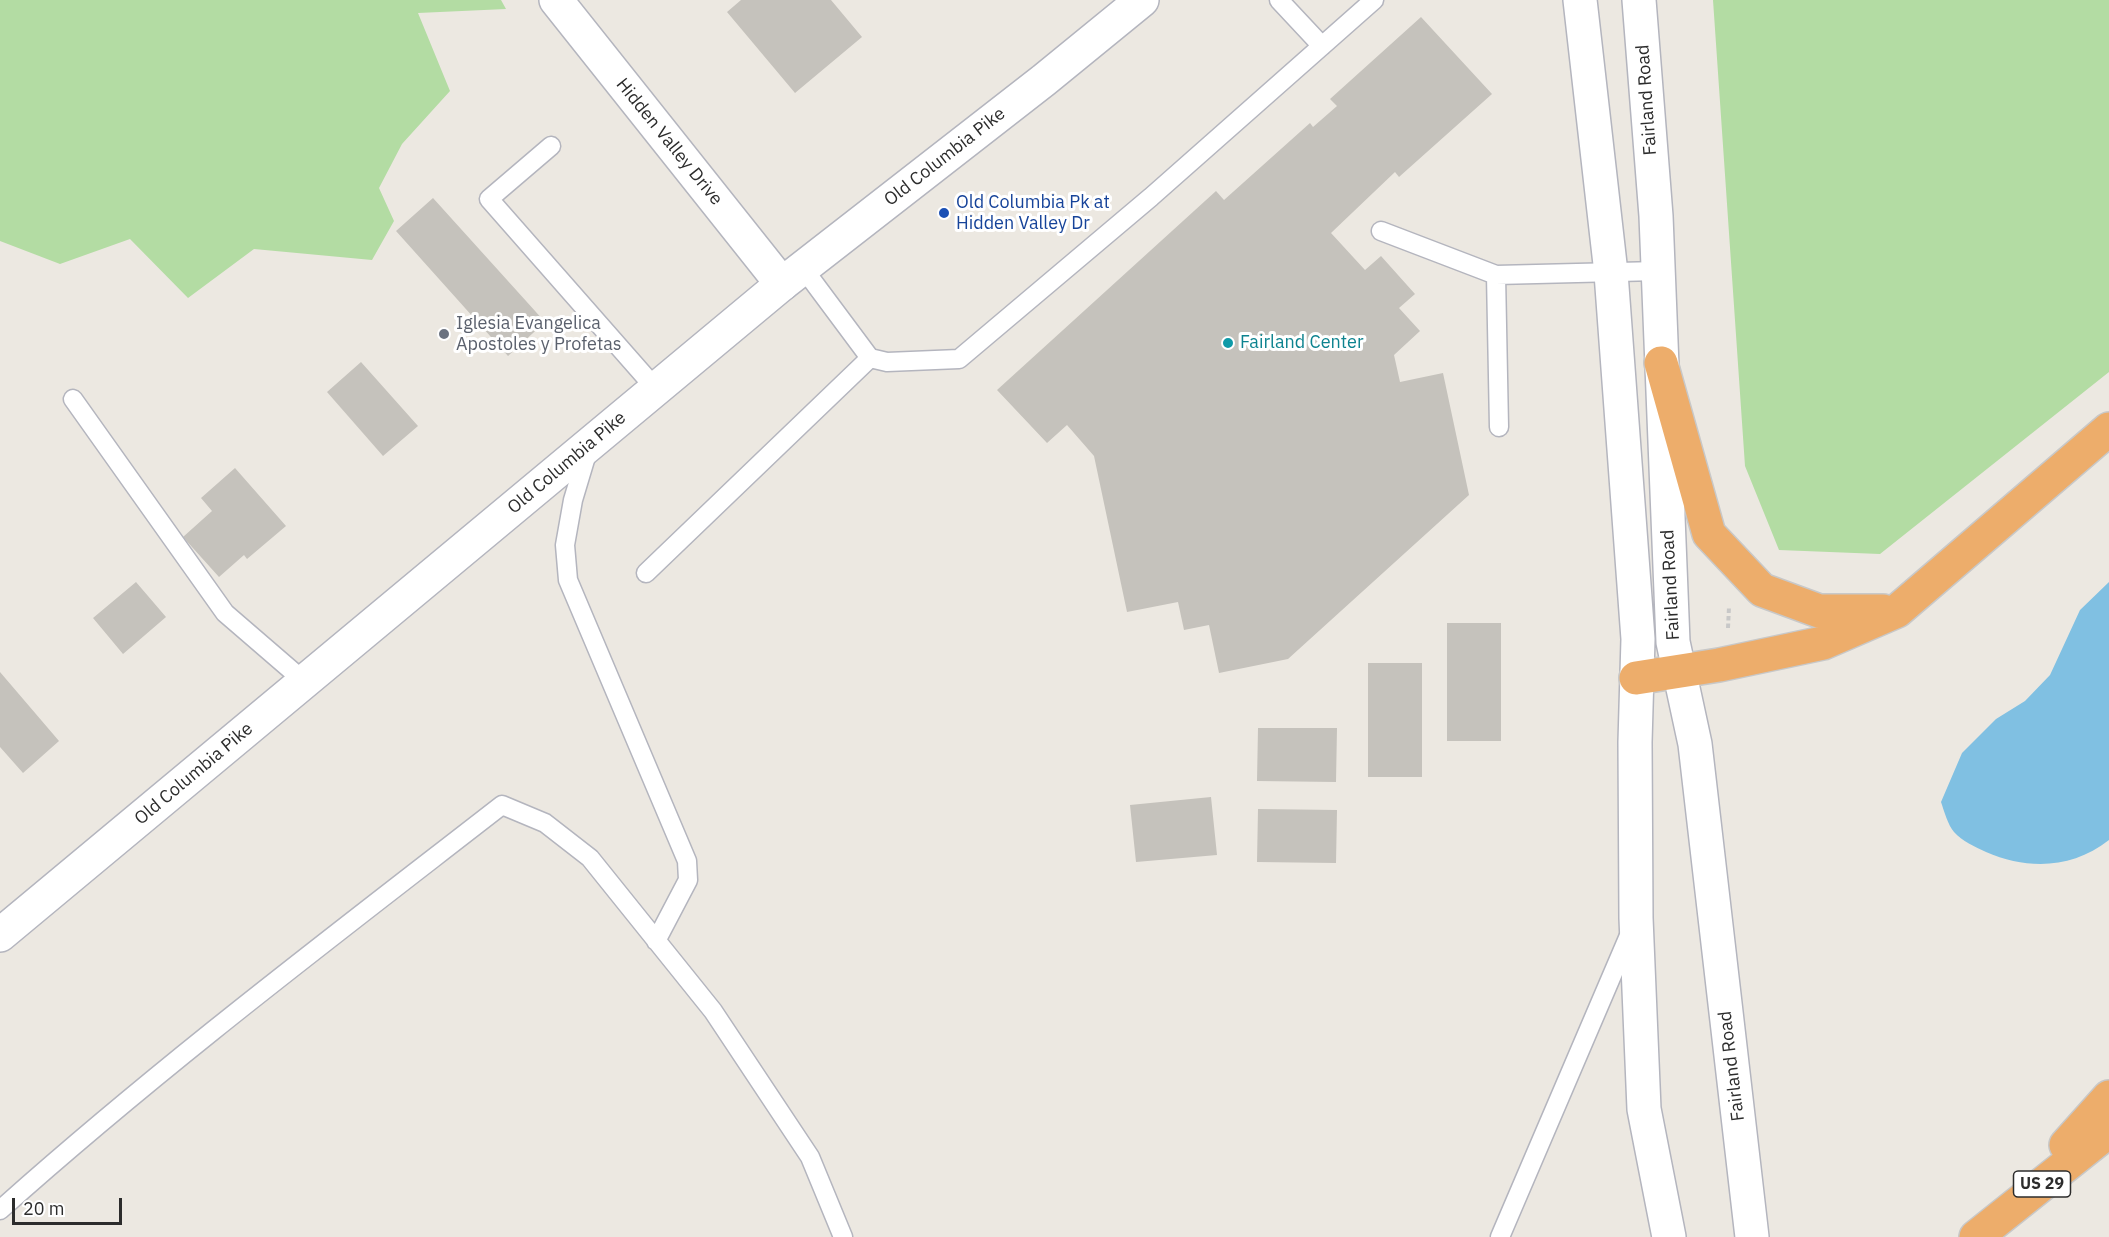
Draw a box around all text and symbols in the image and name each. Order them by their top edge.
street label: Fairland Road [1632,44,1662,156]
street label: Hidden Valley Drive [611,74,727,210]
street label: Old Columbia Pike [880,103,1010,211]
place label: Old Columbia Pk at Hidden Valley Dr [956,192,1110,234]
marker: Old Columbia Pk at Hidden Valley Dr [937,206,951,220]
place label: Iglesia Evangelica Apostoles y Profetas [456,313,622,356]
marker: Iglesia Evangelica Apostoles y Profetas [437,327,451,341]
place label: Fairland Center [1240,332,1363,354]
marker: Fairland Center [1221,336,1235,350]
street label: Old Columbia Pike [503,407,631,519]
street label: Fairland Road [1657,529,1685,641]
street label: Old Columbia Pike [130,718,258,830]
street label: Fairland Road [1715,1010,1749,1122]
road number: US 29 [2014,1171,2070,1197]
scale bar [15,1186,124,1224]
text: 20 m [23,1197,65,1220]

